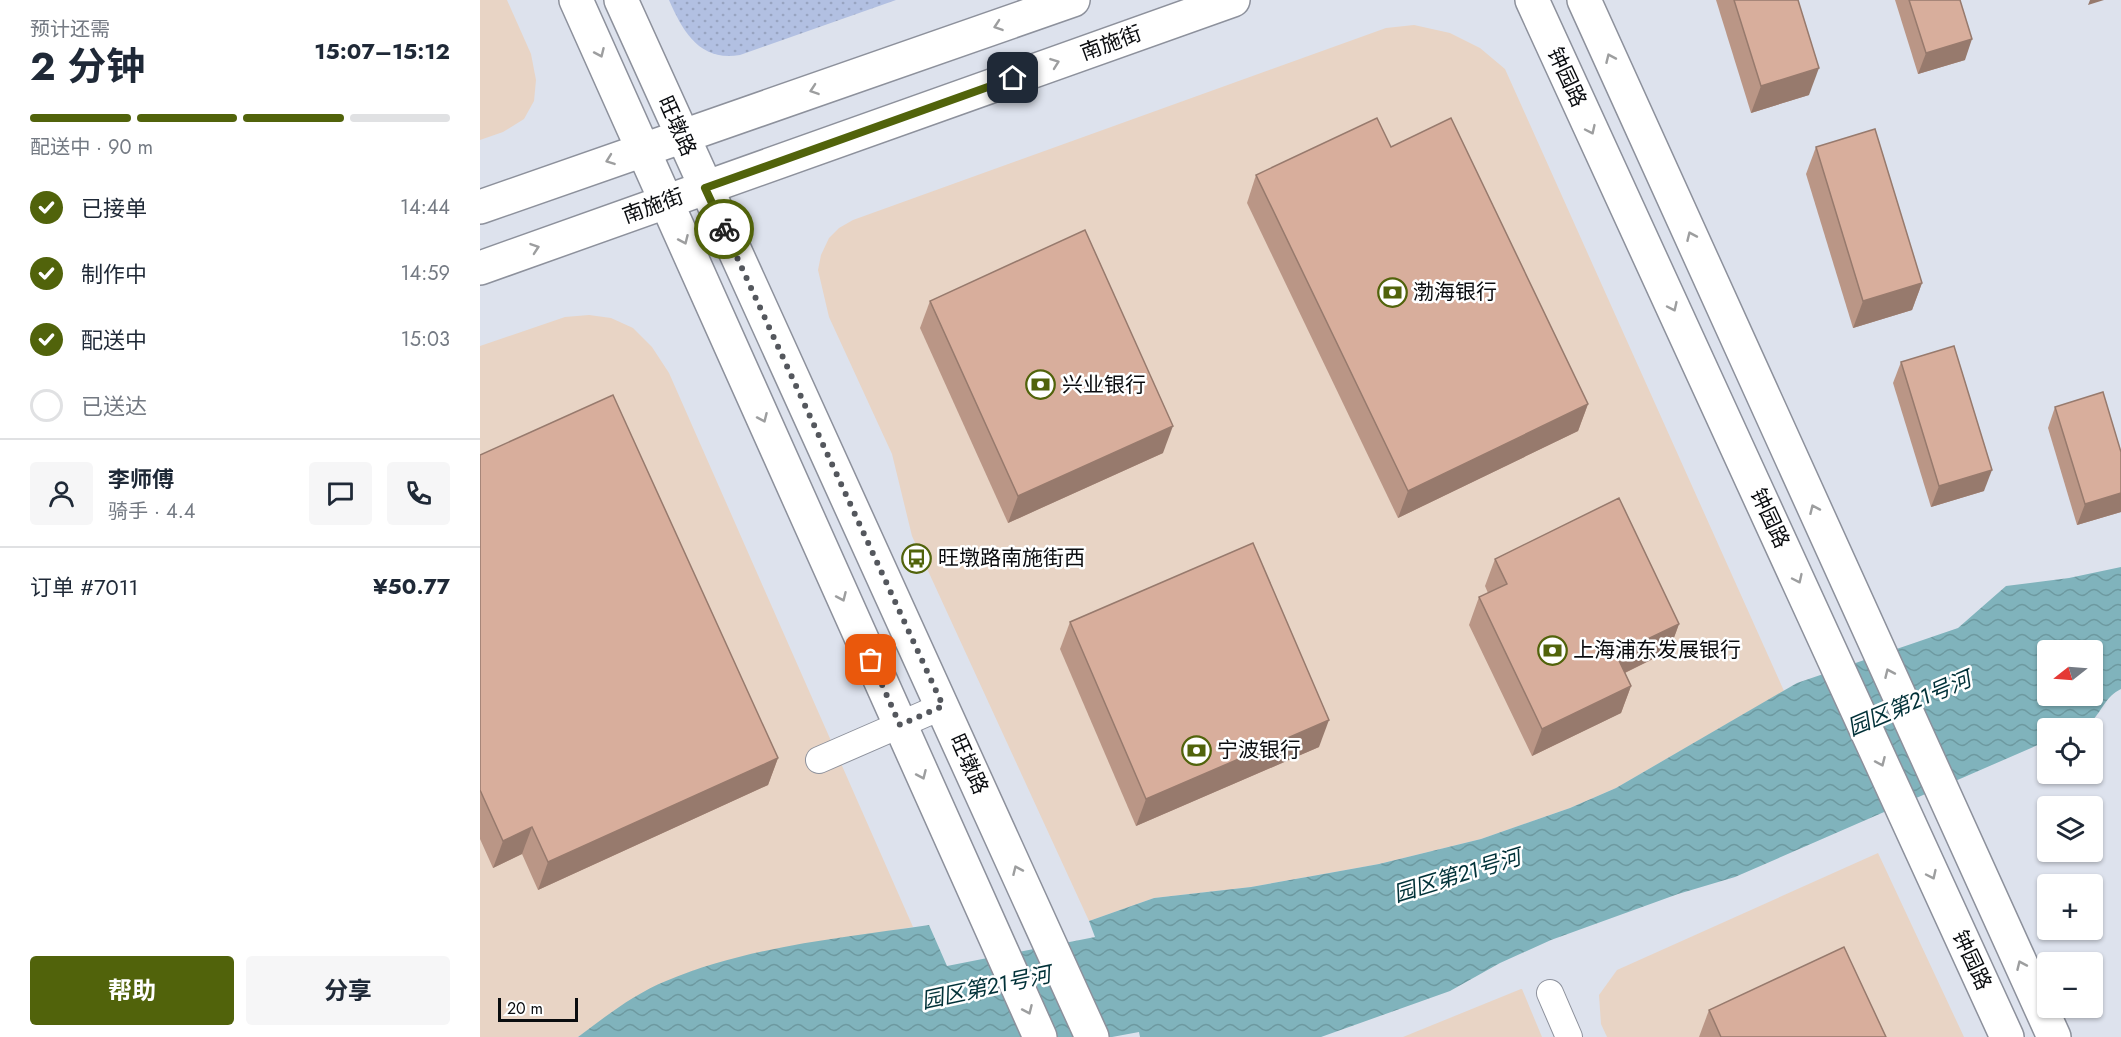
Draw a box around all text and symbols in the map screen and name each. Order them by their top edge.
text: 预计还需 [30,15,110,44]
street label: 南施街 [1076,18,1146,68]
one-way arrow [993,19,1004,31]
text: 15:07–15:12 [314,35,450,67]
text: 2 分钟 [30,38,145,95]
street label: 钟园路 [1540,42,1594,112]
one-way arrow [593,47,605,58]
pin [987,52,1038,103]
one-way arrow [1606,54,1618,65]
one-way arrow [1049,58,1060,71]
icon: home [996,61,1029,94]
one-way arrow [809,82,820,95]
street label: 旺墩路 [650,91,704,161]
one-way arrow [1584,123,1596,134]
text: 配送中 · 90 m [30,133,153,162]
one-way arrow [605,153,615,166]
street label: 南施街 [618,181,688,231]
icon: check [30,191,63,224]
text: 已接单 [81,192,147,224]
text: 14:44 [400,193,450,222]
courier [694,199,754,259]
icon: bike [708,213,741,246]
one-way arrow [1686,231,1698,242]
one-way arrow [677,234,689,245]
one-way arrow [529,243,540,256]
icon: check [30,257,63,290]
text: 制作中 [81,258,147,290]
text: 14:59 [401,259,450,288]
bank icon: 渤海银行 [1376,276,1408,308]
place label: 渤海银行 [1413,277,1497,307]
one-way arrow [1665,300,1677,311]
icon: check [30,323,63,356]
text: 配送中 [81,324,147,356]
text: 15:03 [401,325,450,354]
bank icon: 兴业银行 [1025,369,1057,401]
place label: 兴业银行 [1062,370,1146,400]
text: 已送达 [81,390,147,422]
one-way arrow [756,412,768,423]
button: person [30,462,93,525]
button: chat [309,462,372,525]
button: phone [387,462,450,525]
text: 李师傅 [108,463,174,495]
street label: 钟园路 [1743,483,1797,553]
text: 骑手 · 4.4 [108,497,195,526]
one-way arrow [1810,505,1822,516]
bus stop icon: 旺墩路南施街西 [901,542,933,574]
place label: 旺墩路南施街西 [938,543,1085,573]
text: ¥50.77 [373,570,450,602]
text: 订单 #7011 [30,571,138,603]
one-way arrow [1790,573,1802,584]
one-way arrow [835,590,847,601]
pin [845,634,896,685]
bank icon: 上海浦东发展银行 [1536,634,1568,666]
place label: 上海浦东发展银行 [1573,635,1741,665]
north arrow [2037,640,2103,706]
map controls [2037,640,2103,1018]
icon: bag [854,643,887,676]
water label: 园区第21号河 [1842,661,1980,743]
one-way arrow [1884,668,1896,679]
button: locate [2037,718,2103,784]
street label: 旺墩路 [942,729,996,799]
bank icon: 宁波银行 [1180,734,1212,766]
place label: 宁波银行 [1217,735,1301,765]
one-way arrow [1874,755,1886,766]
one-way arrow [915,768,927,779]
button: layers [2037,796,2103,862]
water label: 园区第21号河 [1389,839,1529,910]
one-way arrow [1012,865,1024,876]
one-way arrow [1925,868,1937,879]
button: + [2037,874,2103,940]
street label: 钟园路 [1945,925,1999,995]
button: − [2037,952,2103,1018]
button: 帮助 [30,956,234,1025]
button: 分享 [246,956,450,1025]
water label: 园区第21号河 [918,957,1058,1016]
one-way arrow [2017,960,2029,971]
scale bar [498,995,578,1022]
text: 20 m [507,997,543,1020]
one-way arrow [1021,1003,1033,1014]

